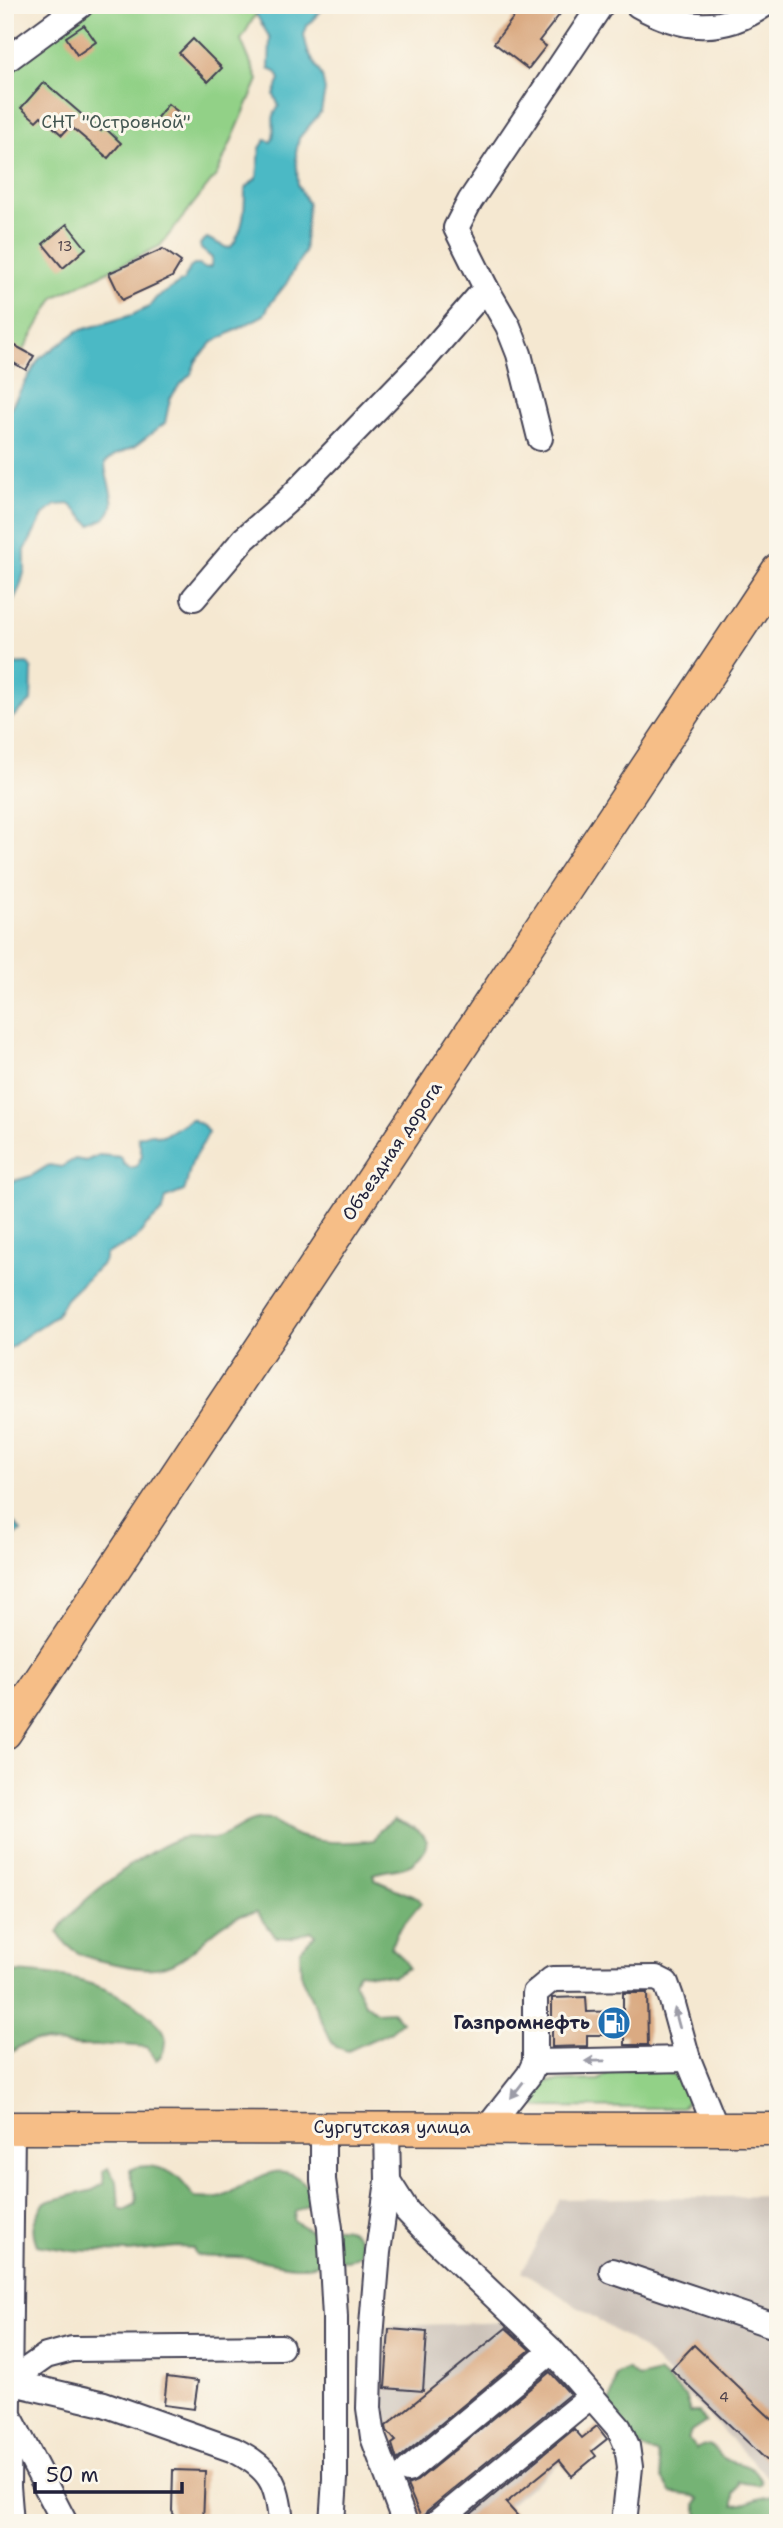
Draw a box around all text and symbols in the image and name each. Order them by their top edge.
park label: СНТ "Островной" [41,110,191,134]
house number: 13 [58,237,72,255]
street label: Объездная дорога [336,1077,448,1225]
fuel station icon: Газпромнефть [595,2004,633,2042]
one-way arrow [671,2007,682,2029]
place label: Газпромнефть [453,2011,590,2035]
one-way arrow [584,2055,606,2067]
one-way arrow [510,2080,525,2098]
street label: Сургутская улица [314,2115,470,2139]
house number: 4 [719,2388,729,2406]
scale bar [35,2451,182,2495]
text: 50 m [46,2461,99,2489]

